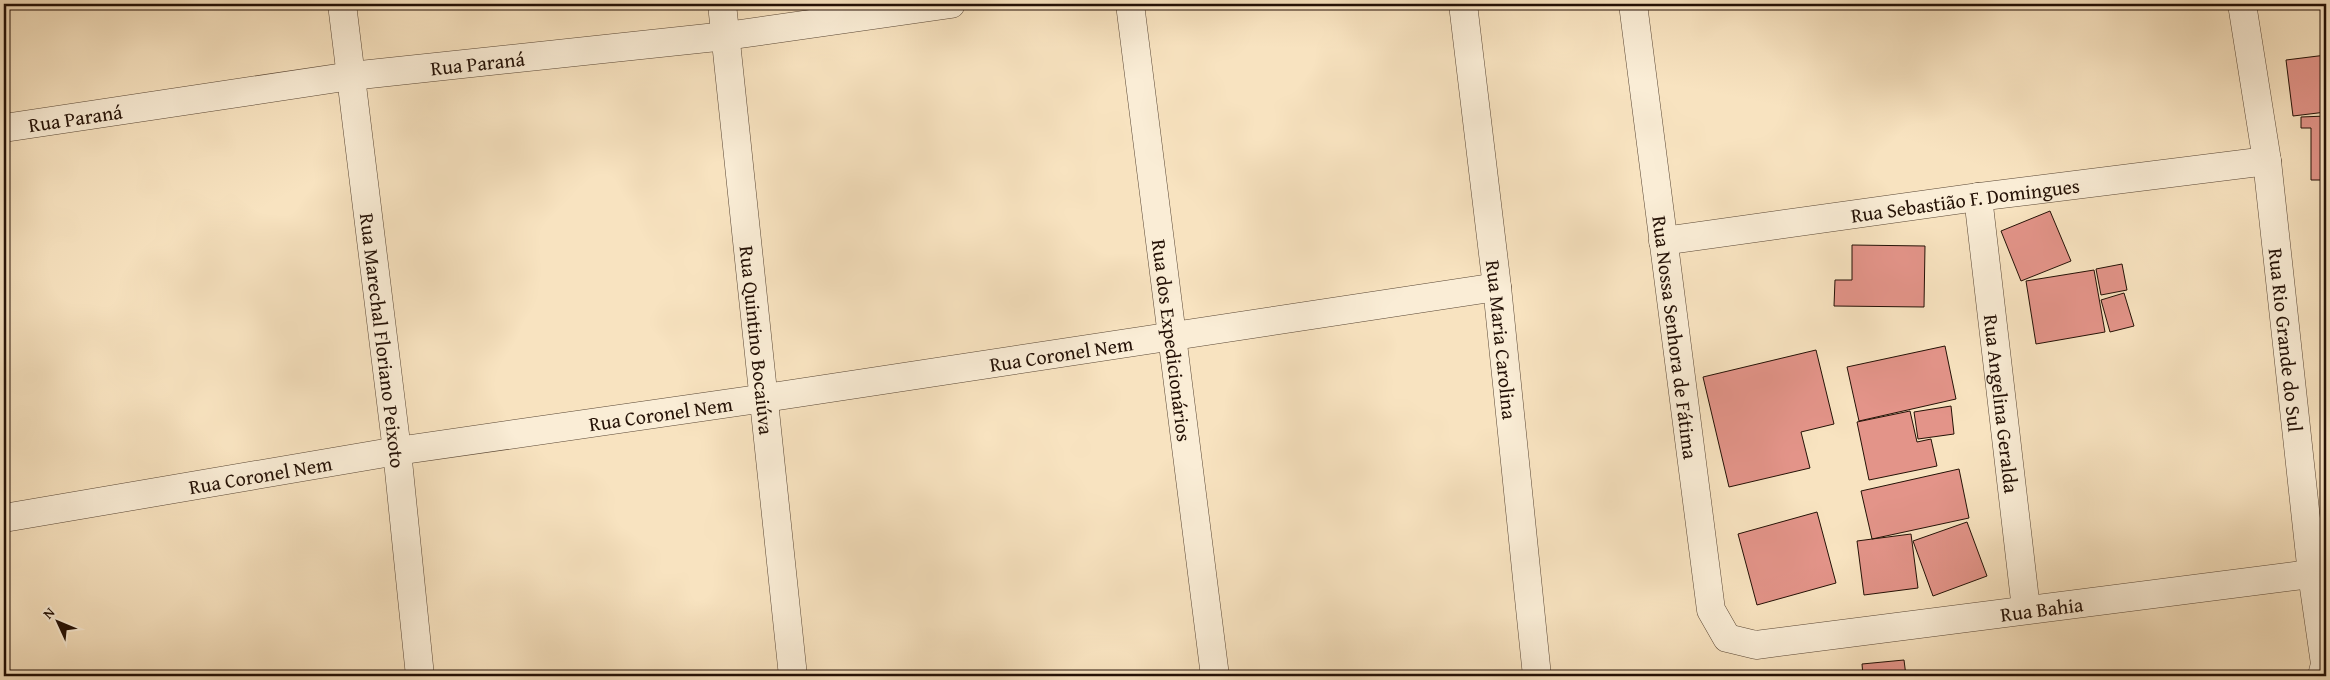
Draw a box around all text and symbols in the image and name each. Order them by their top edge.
street label: Rua Paraná [429,43,527,82]
street label: Rua Paraná [26,96,125,139]
street label: Rua Sebastião F. Domingues [1849,170,2081,229]
street label: Rua Marechal Floriano Peixoto [353,211,413,469]
street label: Rua Nossa Senhora de Fátima [1646,214,1706,461]
street label: Rua dos Expedicionários [1145,237,1200,443]
street label: Rua Quintino Bocaiúva [733,244,782,437]
street label: Rua Rio Grande do Sul [2262,247,2311,434]
street label: Rua Maria Carolina [1479,258,1525,421]
street label: Rua Angelina Geralda [1977,313,2027,495]
street label: Rua Coronel Nem [987,328,1136,378]
street label: Rua Coronel Nem [587,388,735,438]
street label: Rua Coronel Nem [186,448,335,501]
street label: Rua Bahia [1998,589,2085,628]
north arrow [32,598,82,648]
text: N [38,602,60,623]

